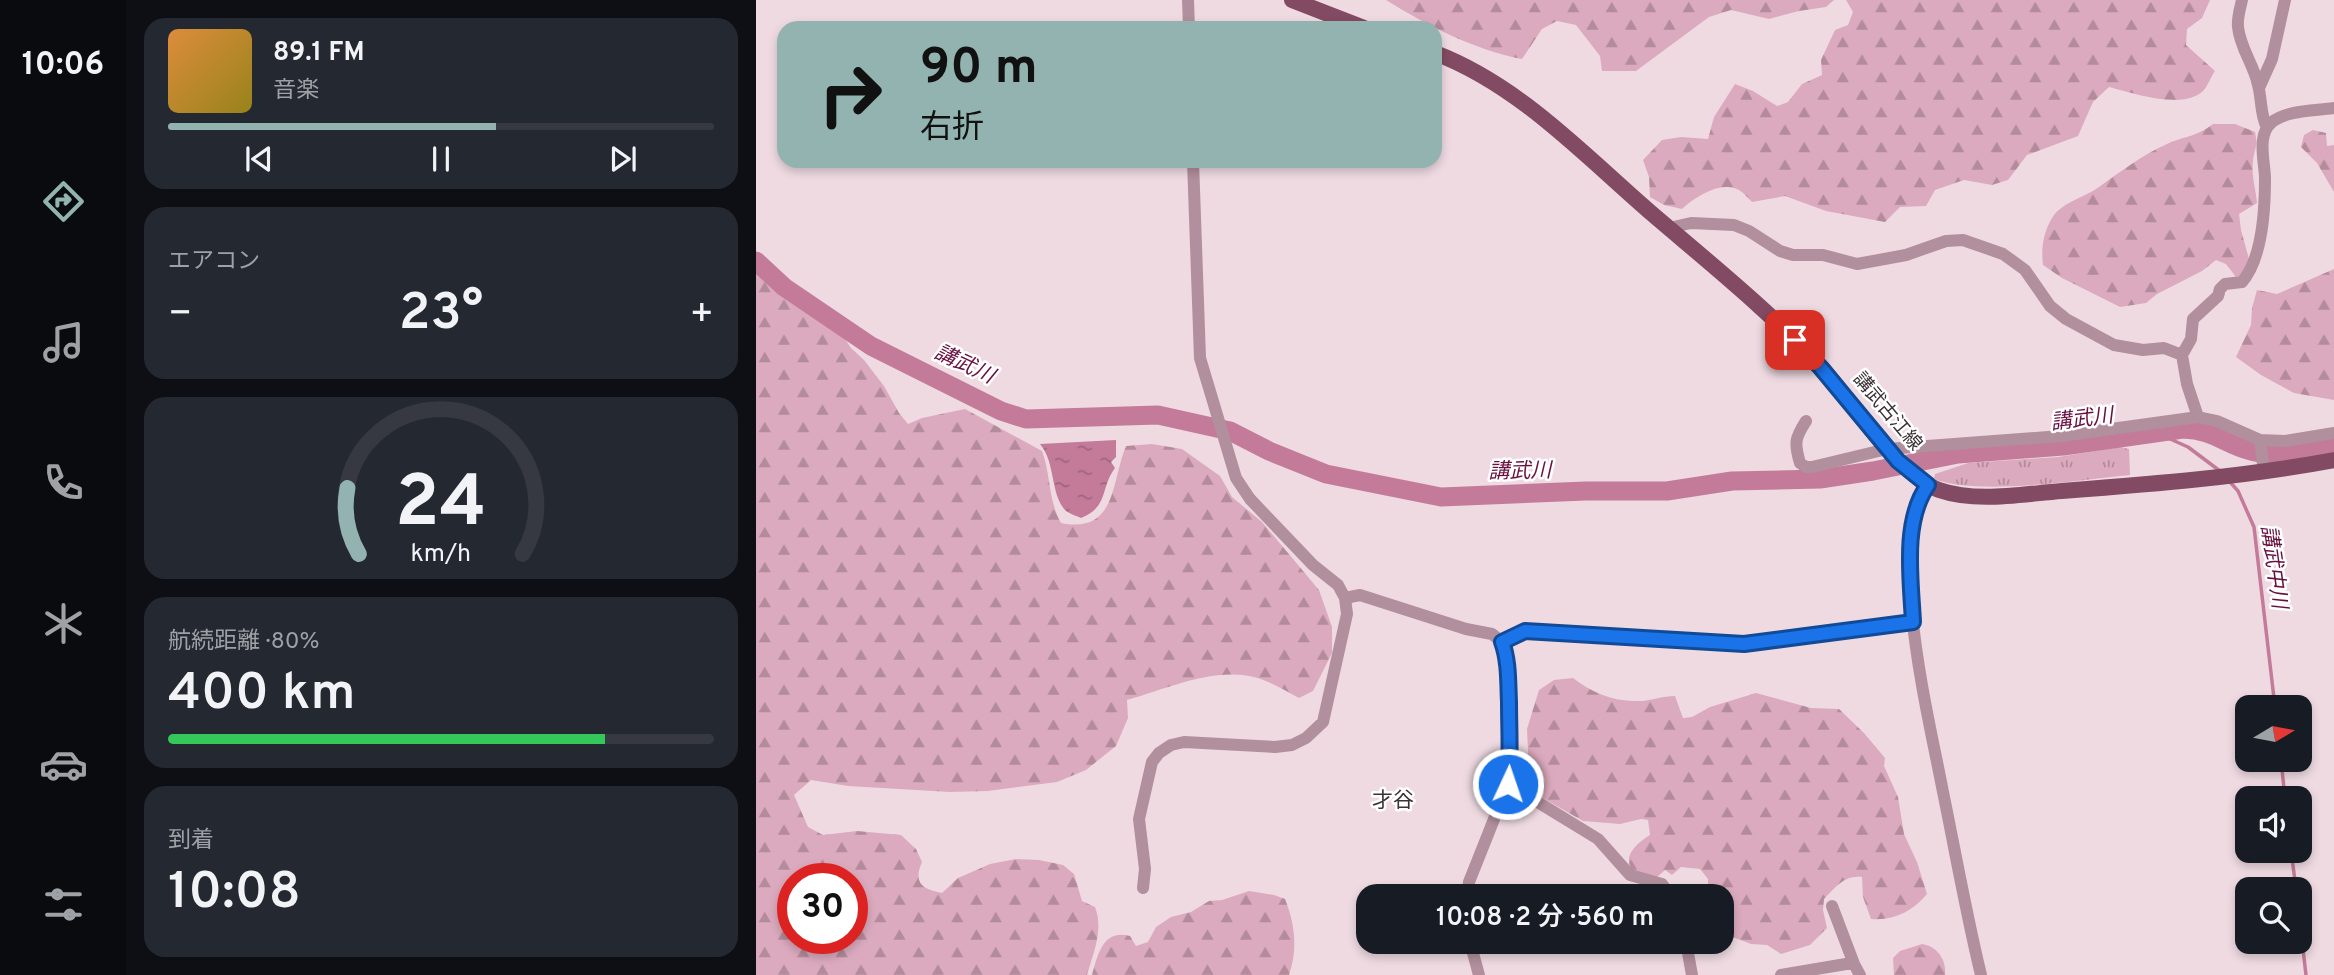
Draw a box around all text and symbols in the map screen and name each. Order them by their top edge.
text: 89.1 FM [273,37,365,70]
text: 90 m [920,39,1038,101]
text: 10:06 [22,46,104,86]
icon: right [805,49,896,140]
text: 音楽 [273,77,319,106]
text: 右折 [920,109,984,149]
icon: previous [240,140,278,178]
icon: pause [422,140,460,178]
icon: next [604,140,642,178]
icon: directions [39,177,88,226]
text: エアコン [168,248,260,277]
text: 23° [399,282,483,348]
text: − [168,291,193,340]
text: + [689,291,714,340]
pin [1765,310,1825,370]
icon: music [39,318,88,367]
icon: arrive [1776,321,1814,359]
water label: 講武川 [930,339,1000,391]
street label: 講武古江線 [1847,368,1927,456]
water label: 講武川 [2049,403,2117,437]
icon: phone [39,458,88,507]
water label: 講武川 [1488,458,1554,486]
text: 24 [395,460,487,552]
water label: 講武中川 [2254,524,2292,612]
text: km/h [411,538,471,570]
icon: climate [39,599,88,648]
text: 航続距離 · 80% [168,628,319,657]
text: 400 km [168,662,355,728]
north arrow [2235,695,2312,772]
map controls [2235,695,2312,954]
icon: car [39,740,88,789]
position arrow [1471,747,1545,821]
button: sound [2235,786,2312,863]
district label: 才谷 [1372,788,1414,815]
text: 到着 [168,827,214,856]
text: 10:08 [168,861,301,927]
speed limit sign: 30 [777,863,868,954]
button: search [2235,877,2312,954]
icon: filters [39,880,88,929]
text: 10:08 · 2 分 · 560 m [1436,902,1654,935]

